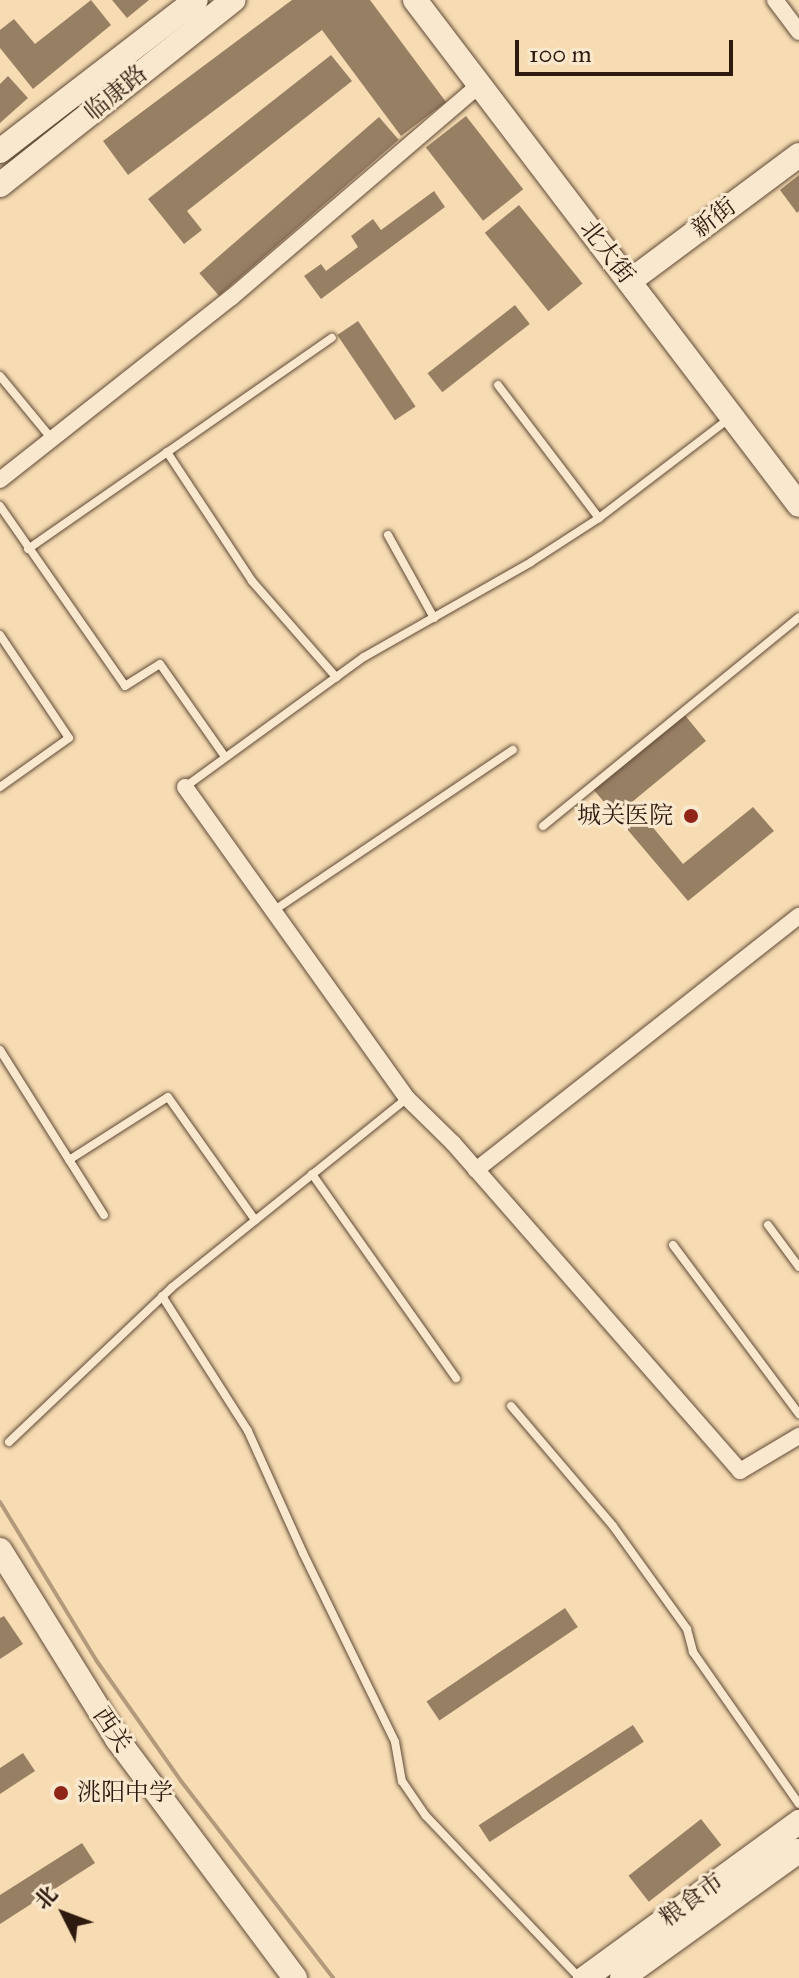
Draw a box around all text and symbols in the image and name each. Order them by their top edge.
scale bar [519,24,737,74]
text: 100 m [529,39,592,69]
street label: 临康路 [79,59,153,127]
street label: 新街 [686,192,742,244]
street label: 北大街 [573,215,641,289]
place label: 城关医院 [577,802,673,830]
marker: 城关医院 [680,805,702,827]
street label: 西关 [87,1702,137,1758]
place label: 洮阳中学 [77,1779,173,1807]
marker: 洮阳中学 [52,1784,70,1802]
street label: 粮食市 [654,1867,730,1933]
north arrow [24,1874,104,1954]
text: 北 [28,1880,63,1915]

